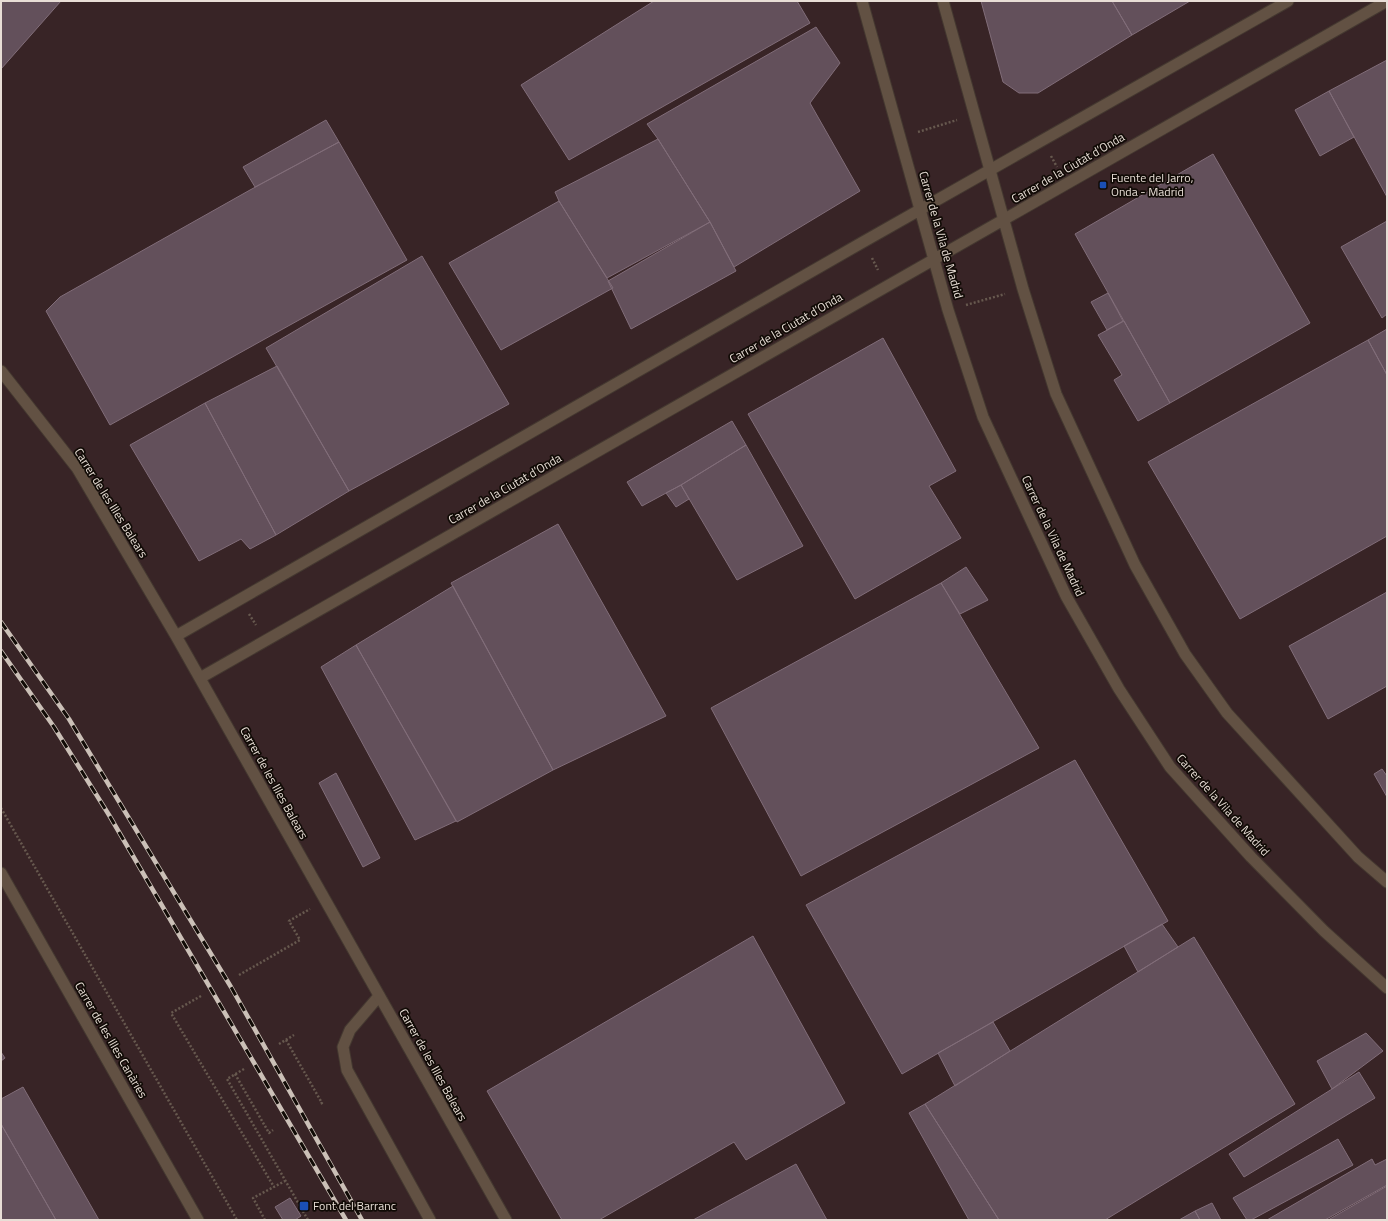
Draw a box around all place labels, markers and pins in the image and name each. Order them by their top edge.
place label: Fuente del Jarro, Onda - Madrid [1111,168,1193,201]
marker: Fuente del Jarro, Onda - Madrid [1098,180,1108,190]
place label: Font del Barranc [313,1196,396,1215]
marker: Font del Barranc [298,1200,310,1212]

